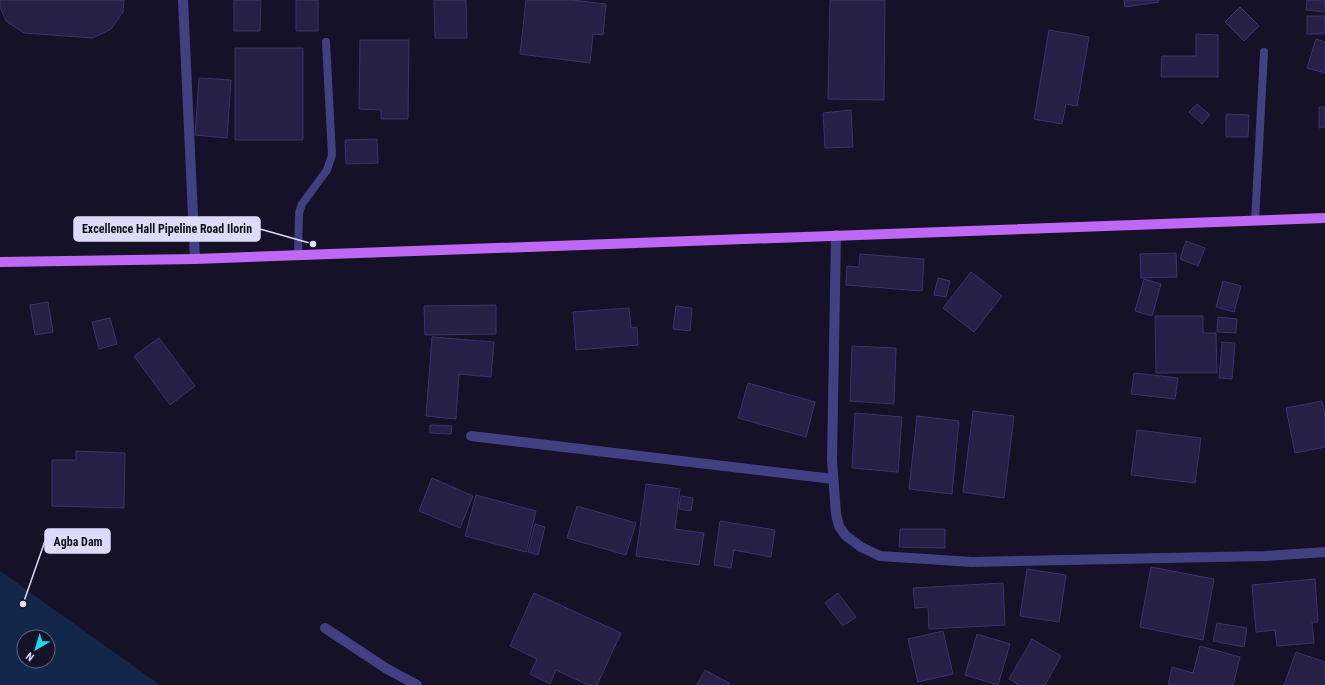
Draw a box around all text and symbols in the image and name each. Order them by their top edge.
callout: Excellence Hall Pipeline Road Ilorin [74,217,260,241]
text: Excellence Hall Pipeline Road Ilorin [82,222,252,236]
callout: Agba Dam [45,529,110,553]
text: Agba Dam [54,535,103,549]
north arrow [16,629,56,669]
text: N [23,649,37,664]

